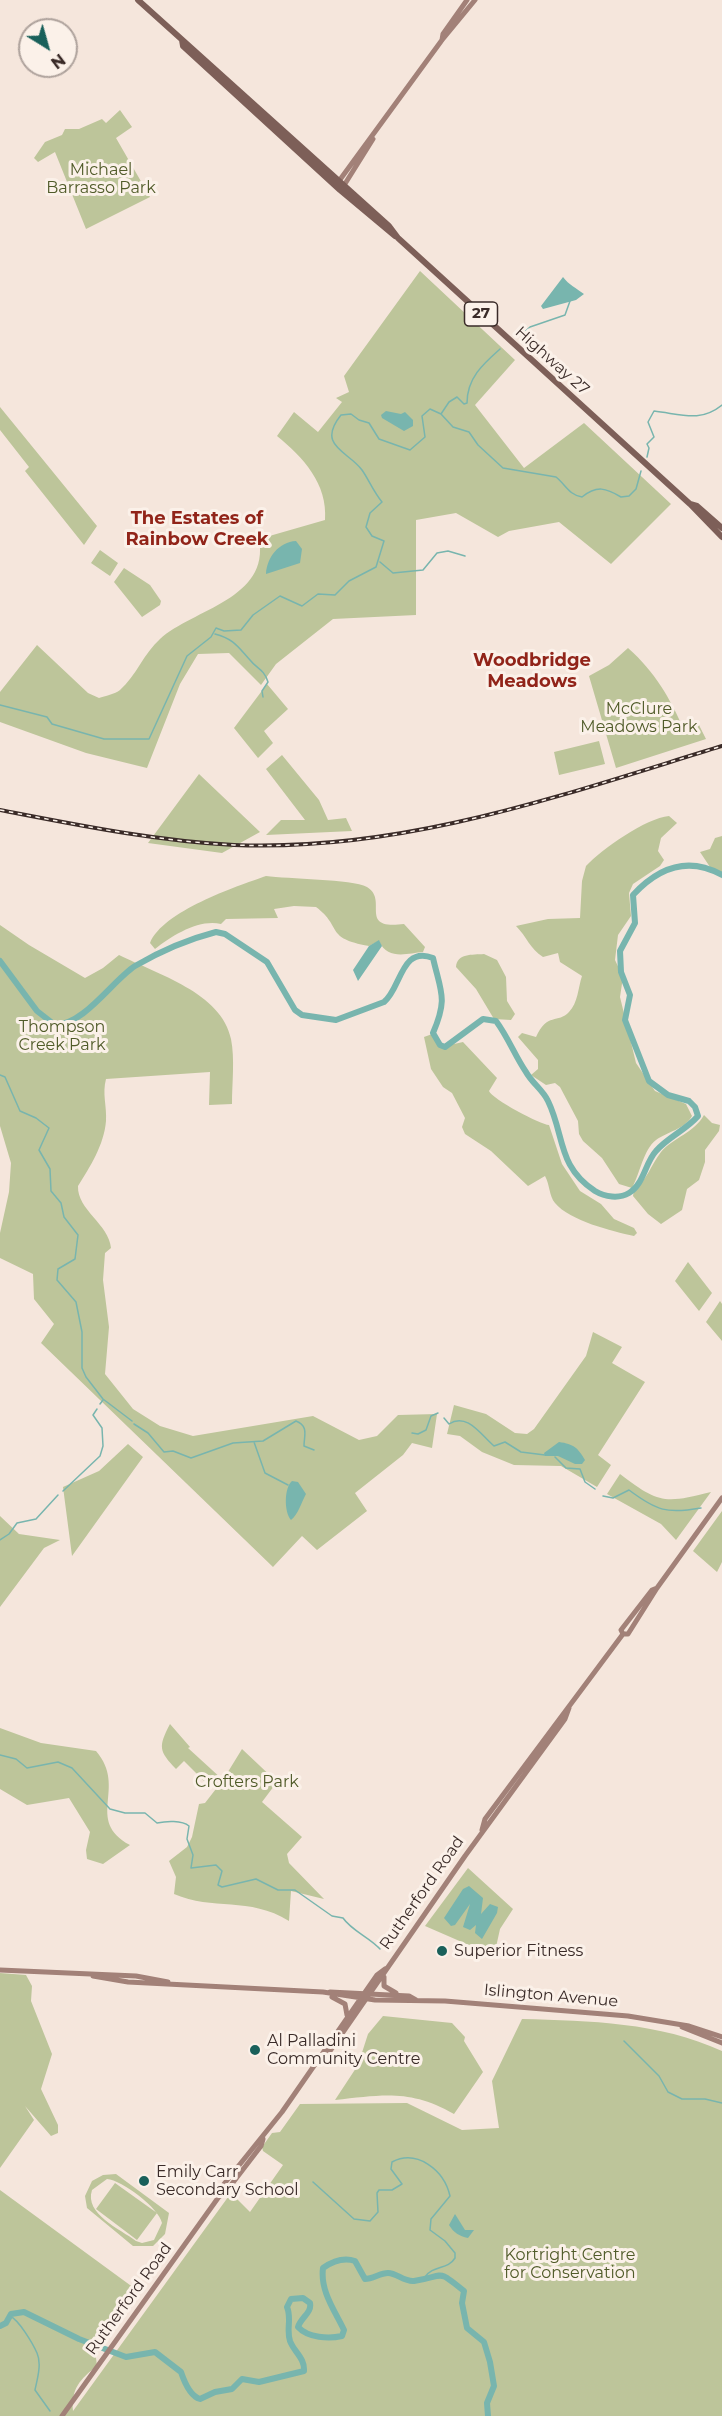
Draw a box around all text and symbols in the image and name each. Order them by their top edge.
north arrow [18,18,78,78]
text: N [47,50,69,73]
park label: Michael Barrasso Park [46,160,156,198]
road number: 27 [464,302,498,326]
street label: Highway 27 [511,323,593,399]
district label: The Estates of Rainbow Creek [125,508,269,550]
district label: Woodbridge Meadows [473,650,591,692]
park label: McClure Meadows Park [580,699,698,737]
park label: Thompson Creek Park [18,1017,106,1055]
park label: Crofters Park [195,1772,299,1792]
street label: Rutherford Road [376,1833,468,1953]
place label: Superior Fitness [454,1941,583,1961]
marker: Superior Fitness [435,1944,449,1958]
street label: Islington Avenue [483,1981,619,2011]
place label: Al Palladini Community Centre [267,2031,420,2069]
marker: Al Palladini Community Centre [248,2043,262,2057]
place label: Emily Carr Secondary School [156,2162,299,2200]
marker: Emily Carr Secondary School [137,2174,151,2188]
street label: Rutherford Road [82,2239,176,2359]
park label: Kortright Centre for Conservation [504,2245,636,2283]

